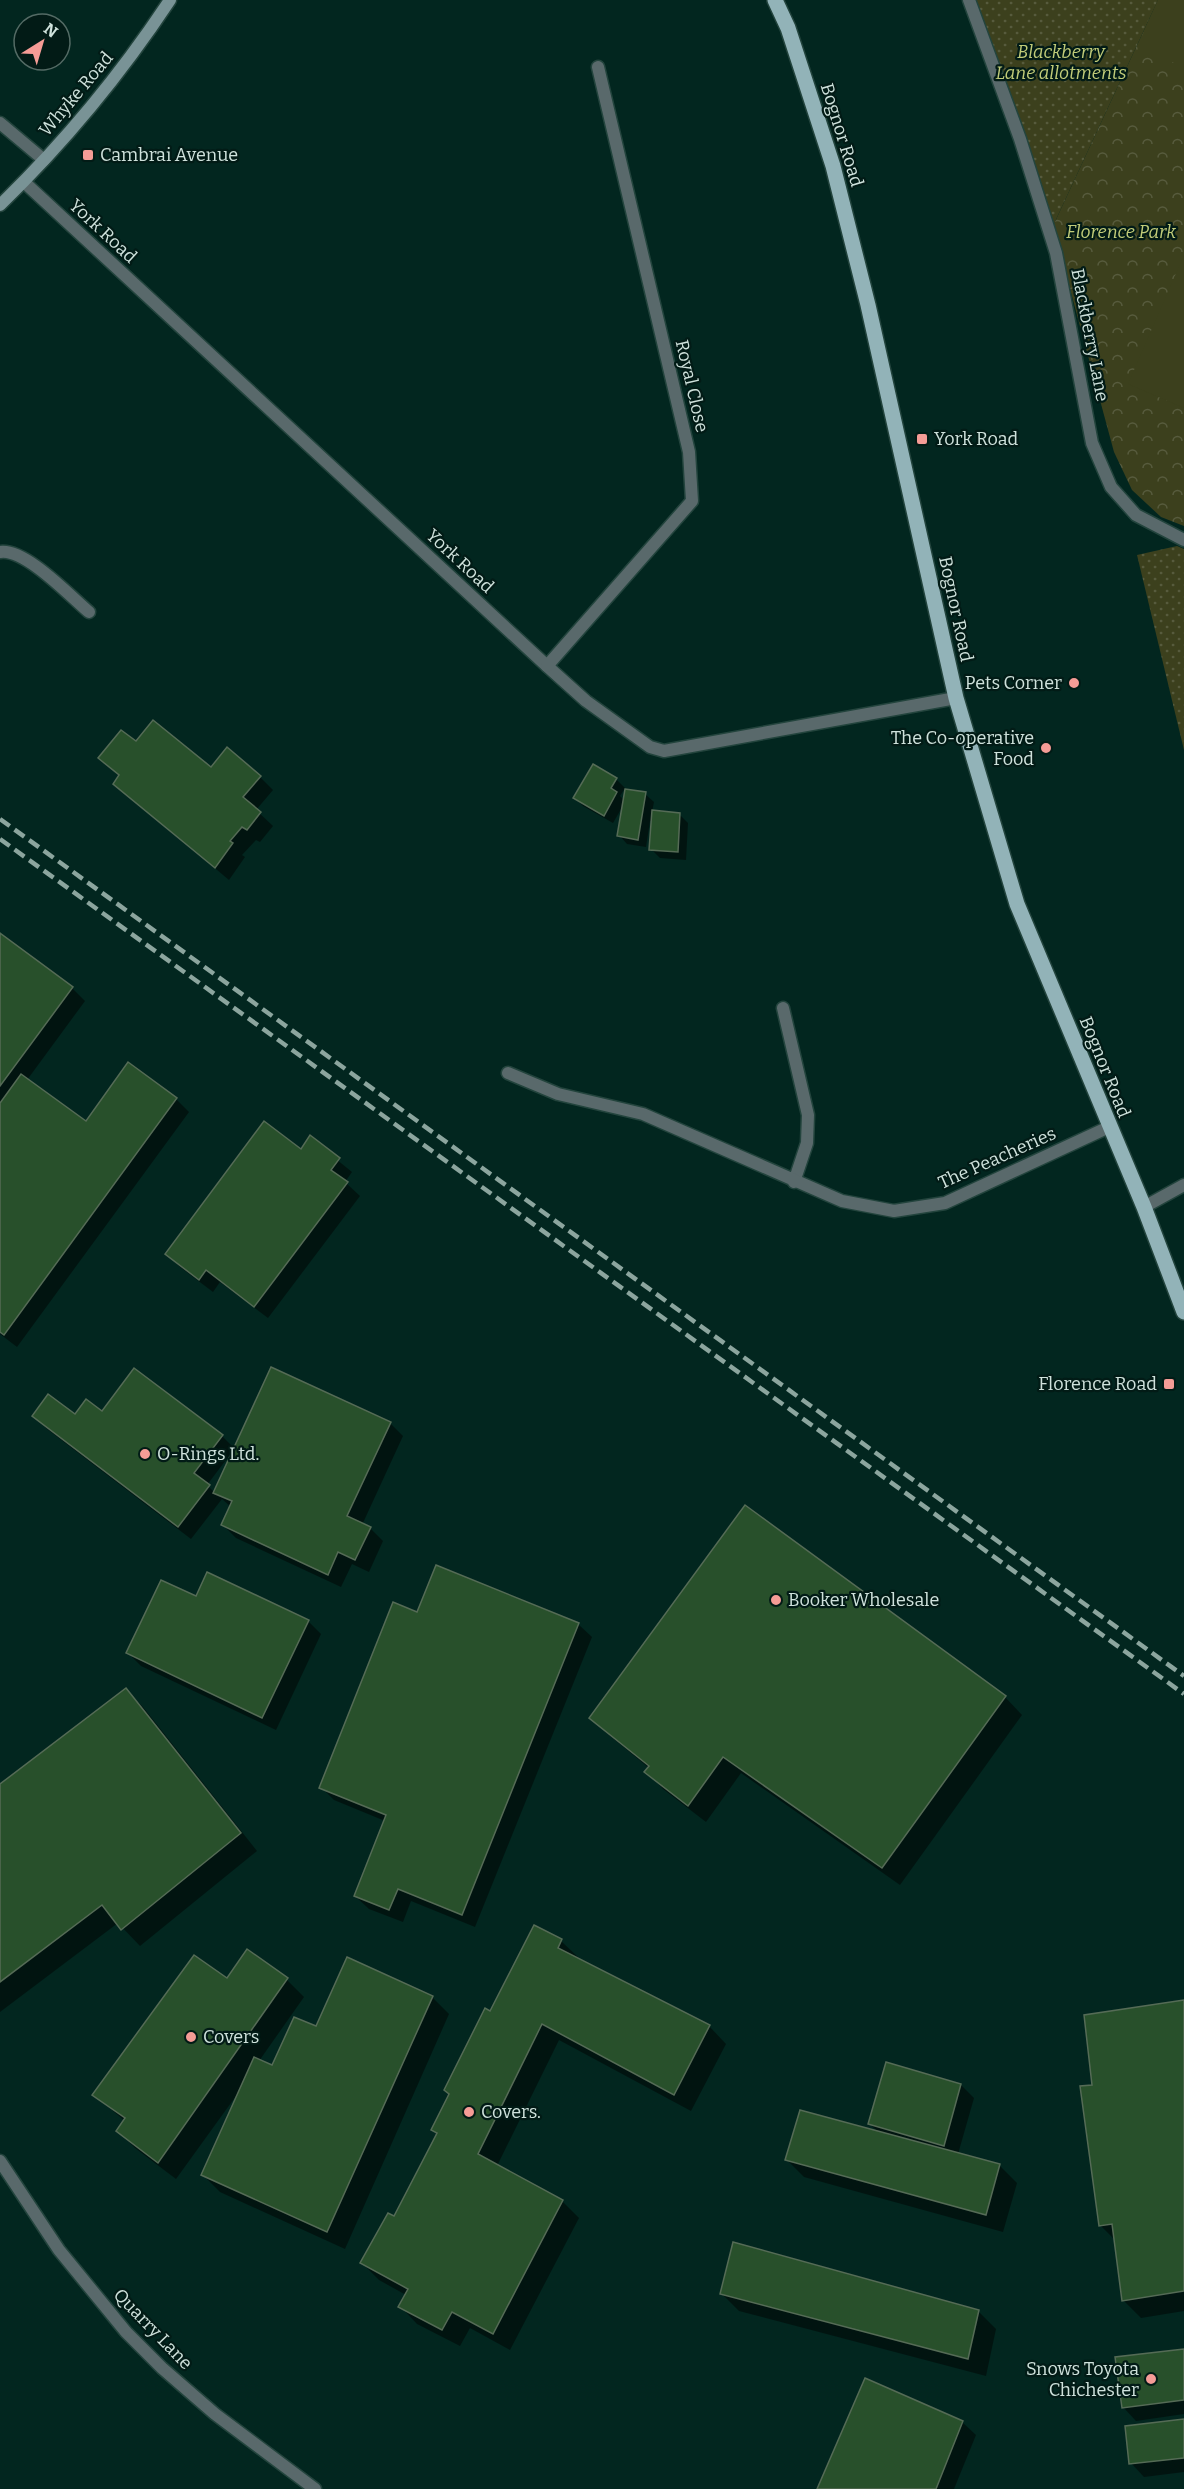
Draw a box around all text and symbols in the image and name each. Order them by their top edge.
north arrow [12,12,72,72]
text: N [40,19,61,42]
park label: Blackberry Lane allotments [995,41,1127,84]
street label: Whyke Road [34,47,118,141]
street label: Bognor Road [816,81,868,190]
place label: Cambrai Avenue [100,144,238,166]
marker: Cambrai Avenue [81,148,95,162]
street label: York Road [65,194,142,268]
park label: Florence Park [1066,221,1176,243]
street label: Blackberry Lane [1066,267,1114,403]
street label: Royal Close [671,338,713,434]
place label: York Road [934,428,1019,450]
marker: York Road [915,432,929,446]
street label: York Road [422,524,499,598]
street label: Bognor Road [934,554,978,664]
place label: Pets Corner [965,672,1062,694]
marker: Pets Corner [1067,676,1081,690]
place label: The Co-operative Food [891,727,1034,770]
marker: The Co-operative Food [1039,741,1053,755]
street label: Bognor Road [1075,1013,1135,1121]
street label: The Peacheries [935,1122,1059,1194]
place label: Florence Road [1038,1373,1157,1395]
marker: Florence Road [1162,1377,1176,1391]
place label: O-Rings Ltd. [157,1443,259,1465]
marker: O-Rings Ltd. [138,1447,152,1461]
place label: Booker Wholesale [788,1589,939,1611]
marker: Booker Wholesale [769,1593,783,1607]
place label: Covers [203,2026,259,2048]
marker: Covers [184,2030,198,2044]
place label: Covers. [481,2101,541,2123]
marker: Covers. [462,2105,476,2119]
street label: Quarry Lane [109,2284,197,2374]
place label: Snows Toyota Chichester [1026,2358,1139,2401]
marker: Snows Toyota Chichester [1144,2372,1158,2386]

